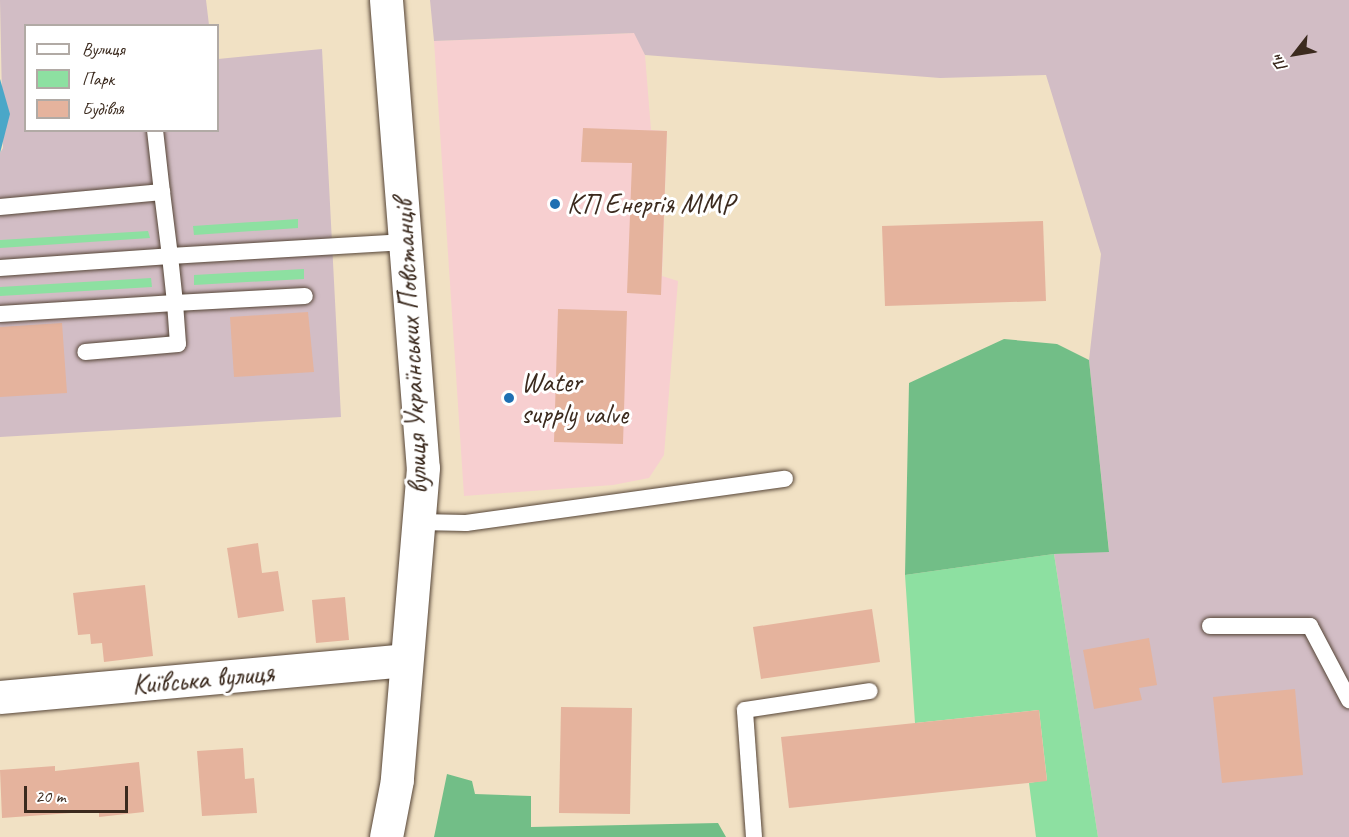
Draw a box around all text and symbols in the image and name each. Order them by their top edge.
legend [24,24,219,132]
north arrow [1265,24,1325,84]
text: Вулиця [82,38,125,60]
text: Пн [1267,51,1292,76]
text: Парк [82,68,114,90]
text: Будівля [82,98,124,120]
place label: КП Енергія ММР [567,187,734,221]
marker: КП Енергія ММР [548,197,562,211]
street label: вулиця Українських Повстанців [387,200,435,494]
place label: Water supply valve [521,365,627,431]
marker: Water supply valve [502,391,516,405]
street label: Київська вулиця [130,656,276,702]
scale bar [27,774,130,812]
text: 20 m [35,785,66,807]

